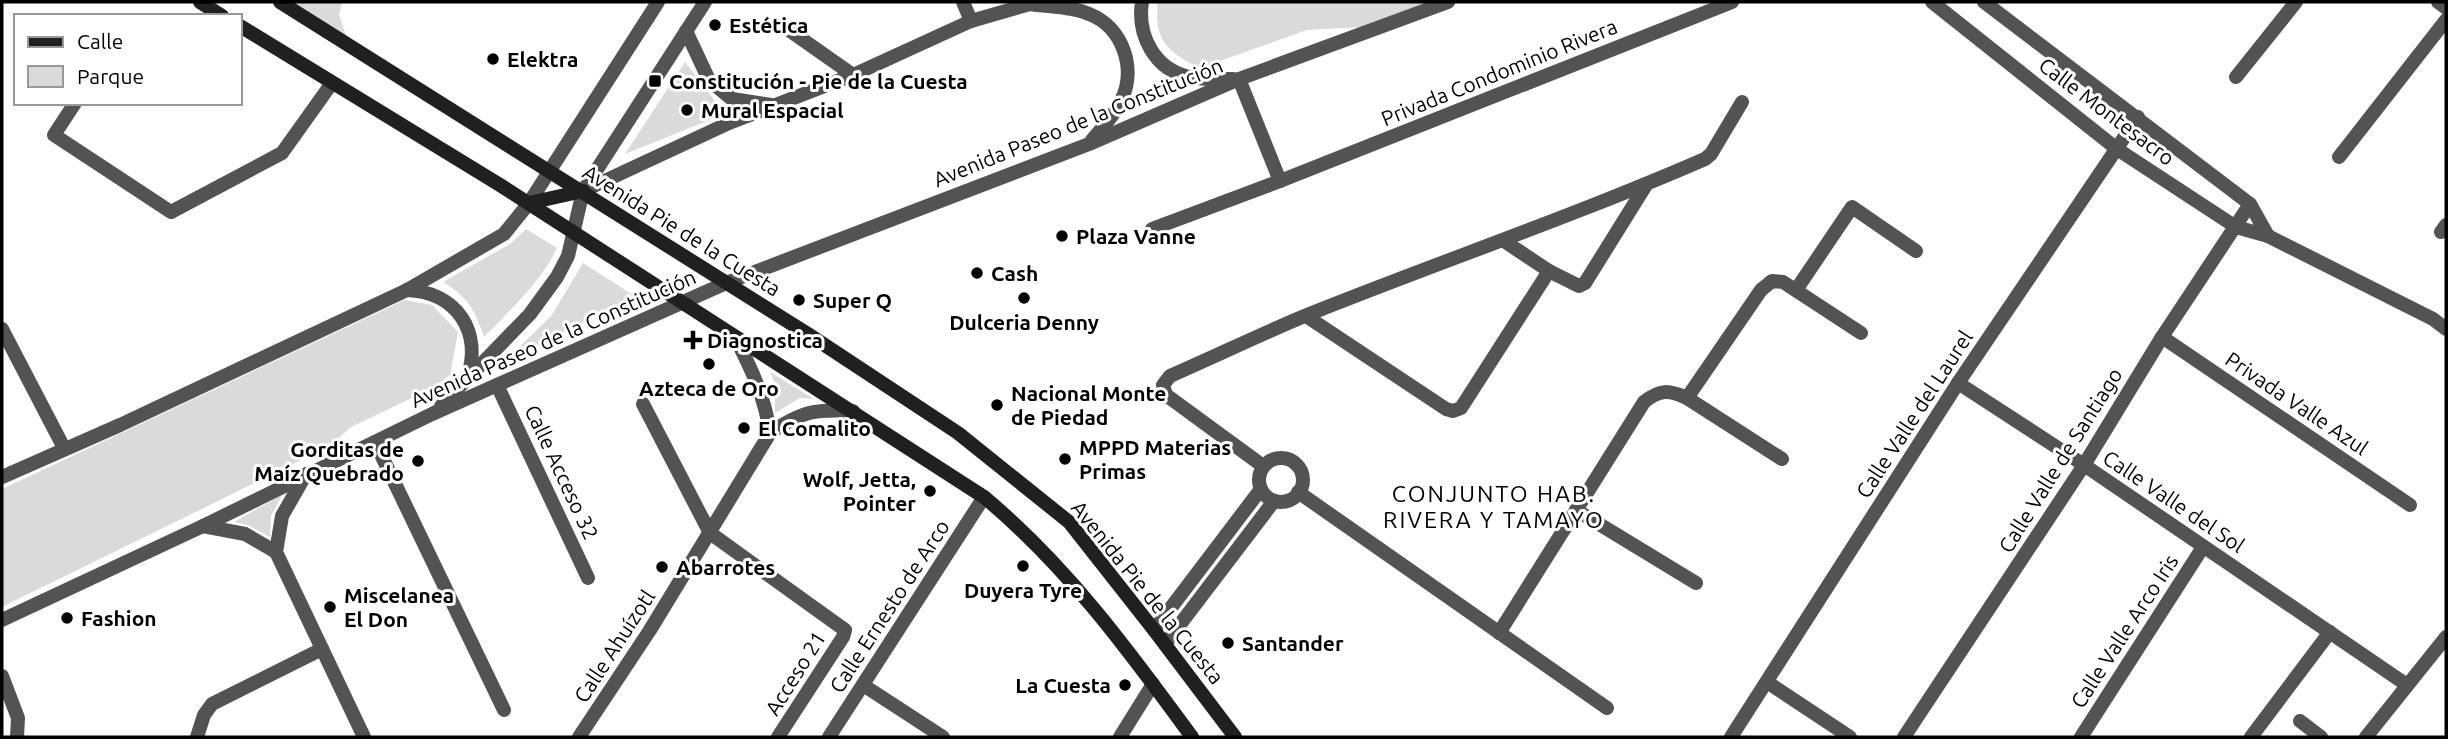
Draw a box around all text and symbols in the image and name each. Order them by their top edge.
place label: Estética [729,13,808,37]
legend [14,14,242,105]
street label: Privada Condominio Rivera [1378,14,1620,130]
marker: Estética [707,17,723,33]
text: Calle [77,29,123,53]
place label: Elektra [507,47,579,71]
marker: Elektra [485,51,501,67]
street label: Calle Montesacro [2035,52,2179,170]
street label: Avenida Paseo de la Constitución [930,53,1226,191]
text: Parque [77,64,144,88]
place label: Constitución - Pie de la Cuesta [669,69,968,93]
marker: Constitución - Pie de la Cuesta [647,73,663,89]
place label: Mural Espacial [701,98,844,122]
marker: Mural Espacial [679,102,695,118]
street label: Avenida Pie de la Cuesta [579,159,785,301]
place label: Plaza Vanne [1076,224,1196,248]
marker: Plaza Vanne [1054,228,1070,244]
place label: Cash [991,261,1038,285]
street label: Avenida Paseo de la Constitución [407,264,699,412]
marker: Cash [969,265,985,281]
place label: Super Q [813,288,892,312]
marker: Dulceria Denny [1016,290,1032,306]
marker: Super Q [791,292,807,308]
place label: Dulceria Denny [949,310,1099,334]
street label: Calle Valle del Laurel [1851,326,1977,502]
place label: Diagnostica [707,328,823,352]
marker: Diagnostica [685,332,701,348]
street label: Privada Valle Azul [2221,346,2373,460]
marker: Azteca de Oro [701,356,717,372]
street label: Calle Valle de Santiago [1993,363,2127,557]
place label: Azteca de Oro [639,376,779,400]
place label: Nacional Monte de Piedad [1011,381,1166,429]
marker: Nacional Monte de Piedad [989,397,1005,413]
street label: Calle Acceso 32 [520,401,604,543]
place label: El Comalito [758,416,871,440]
marker: El Comalito [736,420,752,436]
place label: MPPD Materias Primas [1079,435,1231,483]
place label: Gorditas de Maíz Quebrado [254,437,404,485]
street label: Calle Valle del Sol [2099,445,2249,557]
marker: MPPD Materias Primas [1057,451,1073,467]
marker: Gorditas de Maíz Quebrado [410,453,426,469]
place label: Wolf, Jetta, Pointer [803,467,916,515]
district label: CONJUNTO HAB. RIVERA Y TAMAYO [1383,481,1605,532]
marker: Wolf, Jetta, Pointer [922,483,938,499]
street label: Avenida Pie de la Cuesta [1067,496,1229,688]
street label: Calle Ernesto de Arco [824,515,954,697]
street label: Calle Valle Arco Iris [2065,550,2183,712]
place label: Abarrotes [676,555,775,579]
marker: Duyera Tyre [1015,558,1031,574]
marker: Abarrotes [654,559,670,575]
place label: Duyera Tyre [964,578,1082,602]
place label: Miscelanea El Don [344,583,454,631]
street label: Calle Ahuízotl [569,585,659,707]
marker: Miscelanea El Don [322,599,338,615]
place label: Fashion [81,606,157,630]
marker: Fashion [59,610,75,626]
street label: Acceso 21 [760,627,830,719]
place label: Santander [1242,631,1344,655]
marker: Santander [1220,635,1236,651]
place label: La Cuesta [1015,673,1111,697]
marker: La Cuesta [1117,677,1133,693]

